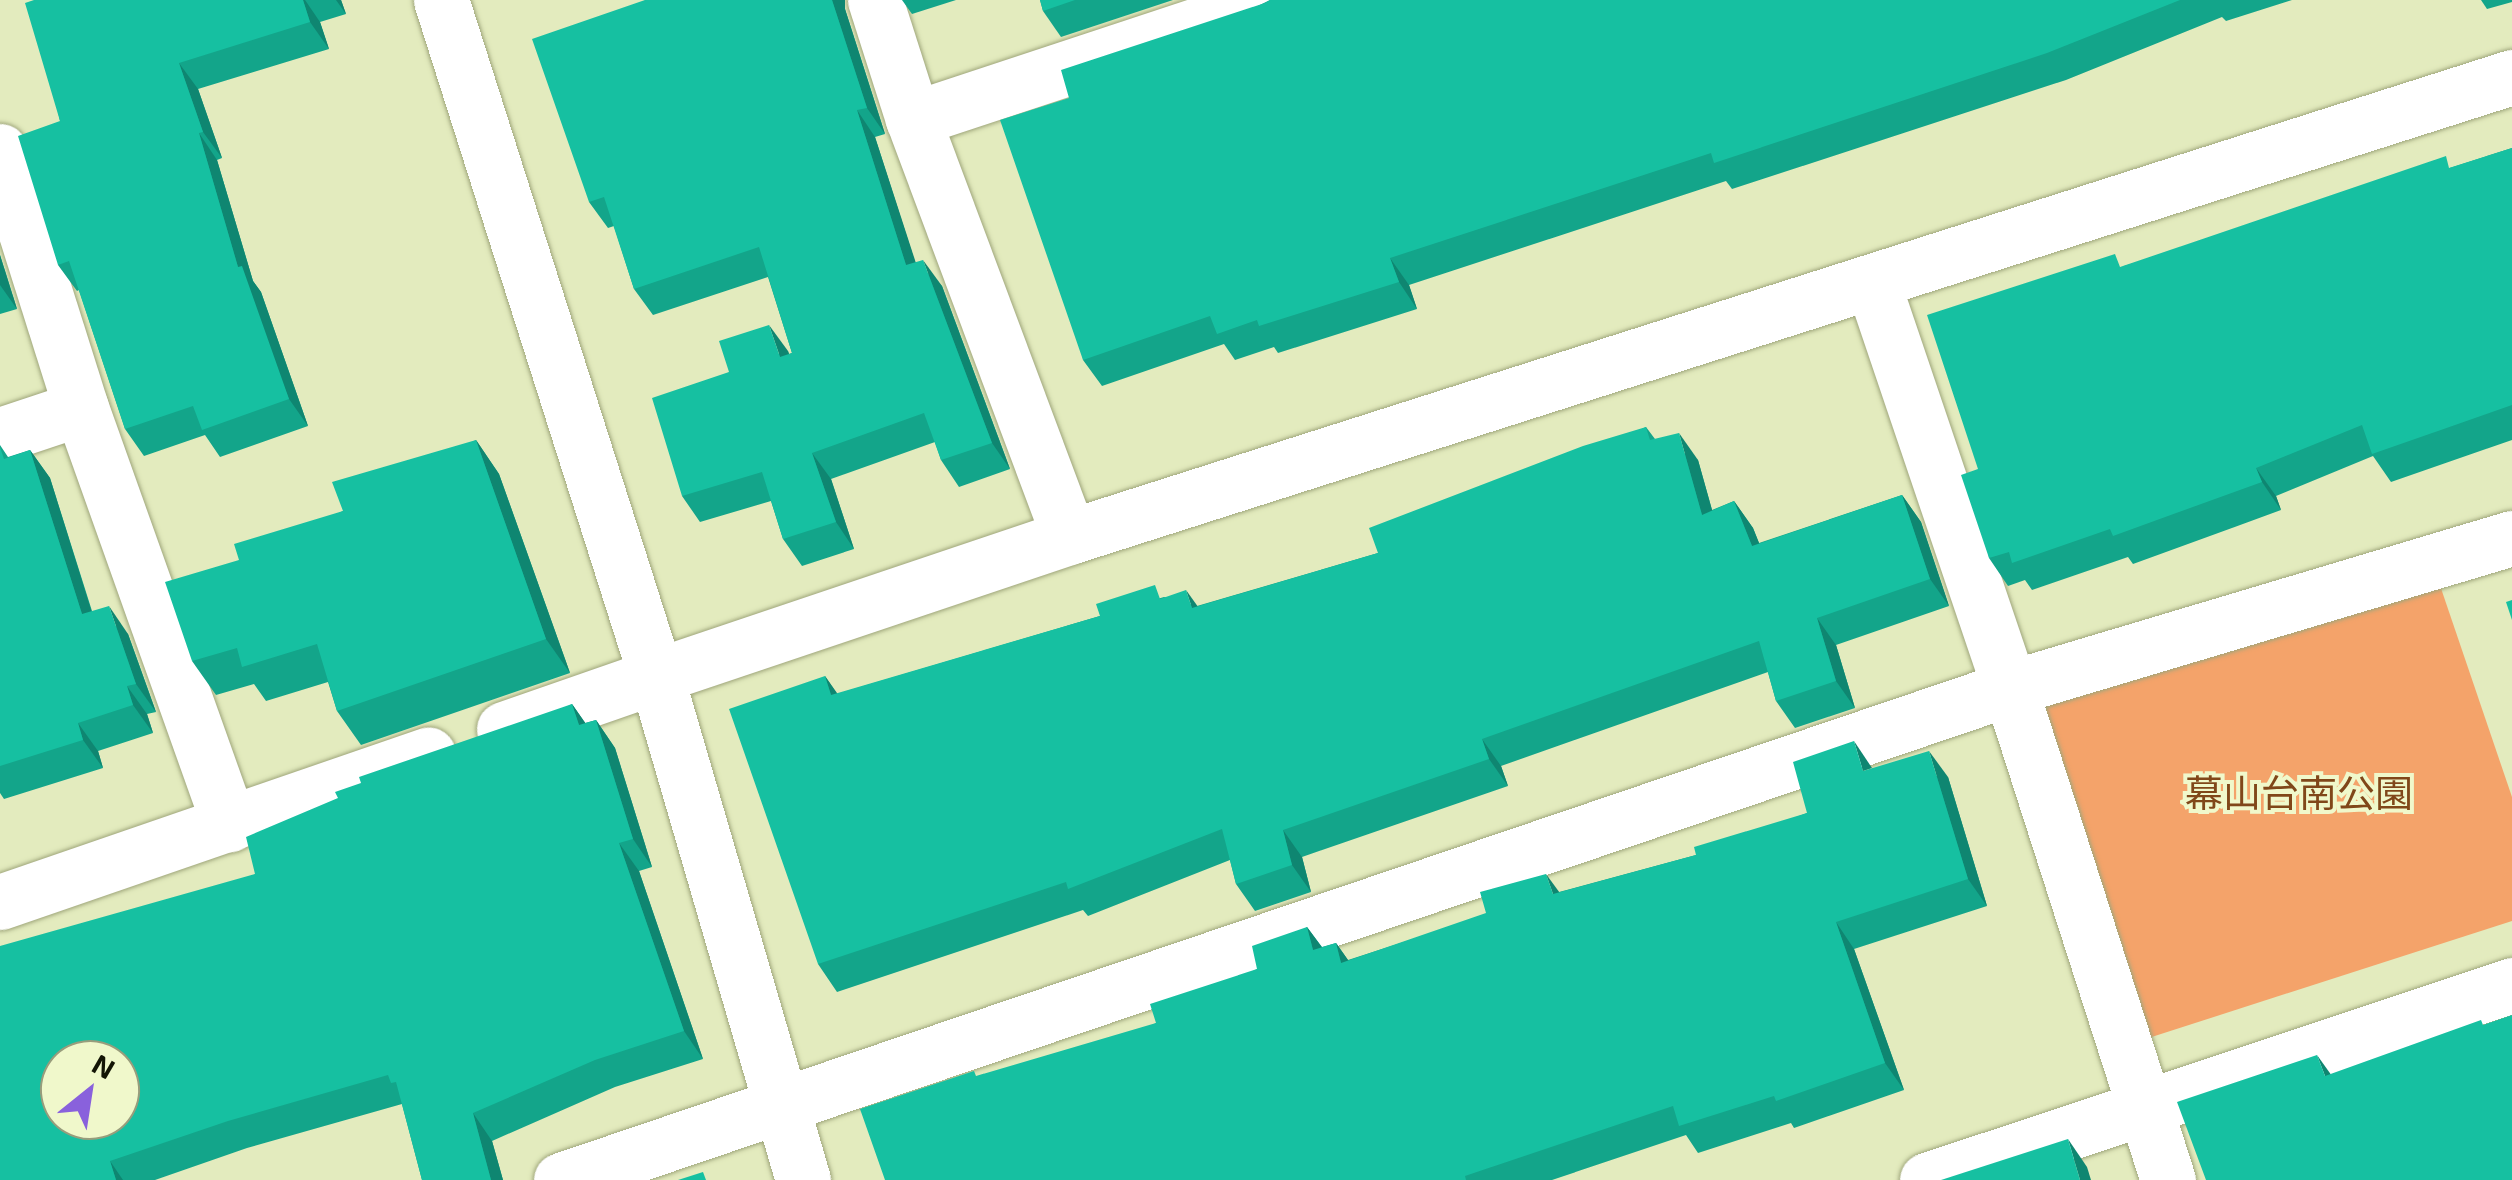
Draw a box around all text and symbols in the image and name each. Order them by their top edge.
park label: 幕山台南公園 [2185,770,2413,816]
north arrow [40,1040,140,1140]
text: N [87,1046,121,1086]

